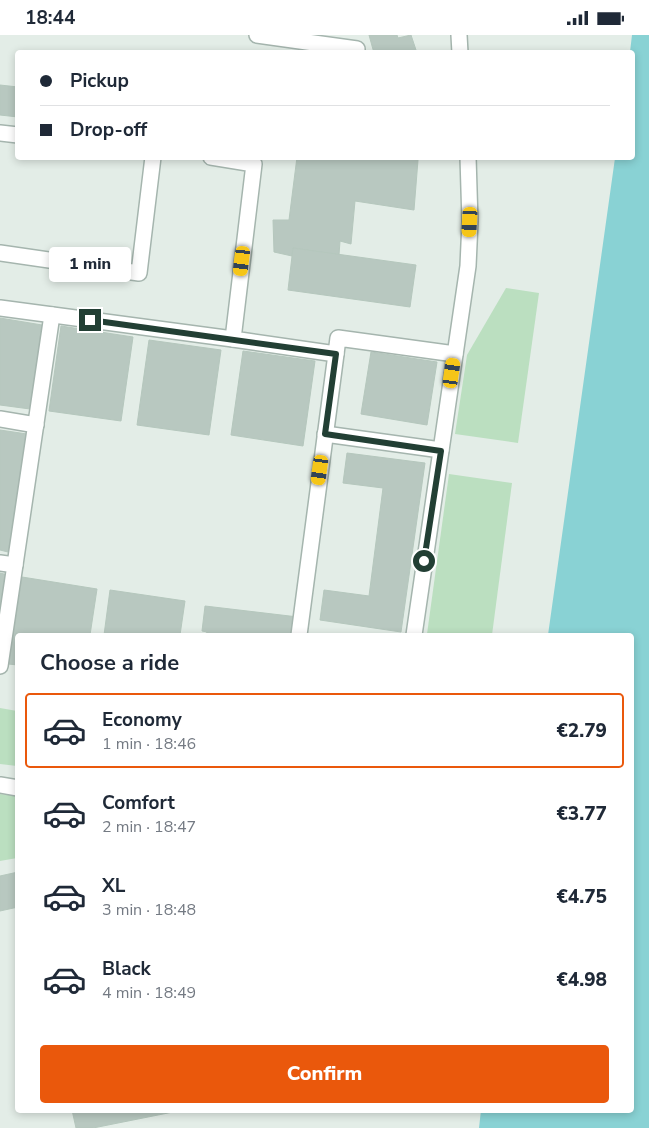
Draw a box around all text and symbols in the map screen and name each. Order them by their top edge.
text: 18:44 [25,5,75,31]
text: Pickup [70,68,129,94]
text: Drop-off [70,117,147,143]
car [461,207,478,237]
car [232,245,251,277]
callout: 1 min [49,247,131,283]
text: 1 min [69,253,111,275]
route end [79,309,101,331]
car [442,357,461,389]
car [310,454,329,486]
route start [413,550,435,572]
text: Choose a ride [40,648,179,678]
text: Economy [102,707,182,733]
icon: car [42,708,87,753]
text: €2.79 [556,718,607,744]
text: 1 min · 18:46 [102,733,196,755]
text: Comfort [102,790,175,816]
icon: car [42,791,87,836]
text: €3.77 [556,801,607,827]
text: 2 min · 18:47 [102,816,196,838]
text: XL [102,873,125,899]
icon: car [42,874,87,919]
text: €4.75 [556,884,607,910]
text: 3 min · 18:48 [102,899,196,921]
text: Black [102,956,151,982]
icon: car [42,957,87,1002]
text: €4.98 [556,967,607,993]
text: 4 min · 18:49 [102,982,196,1004]
button: Confirm [40,1045,609,1103]

